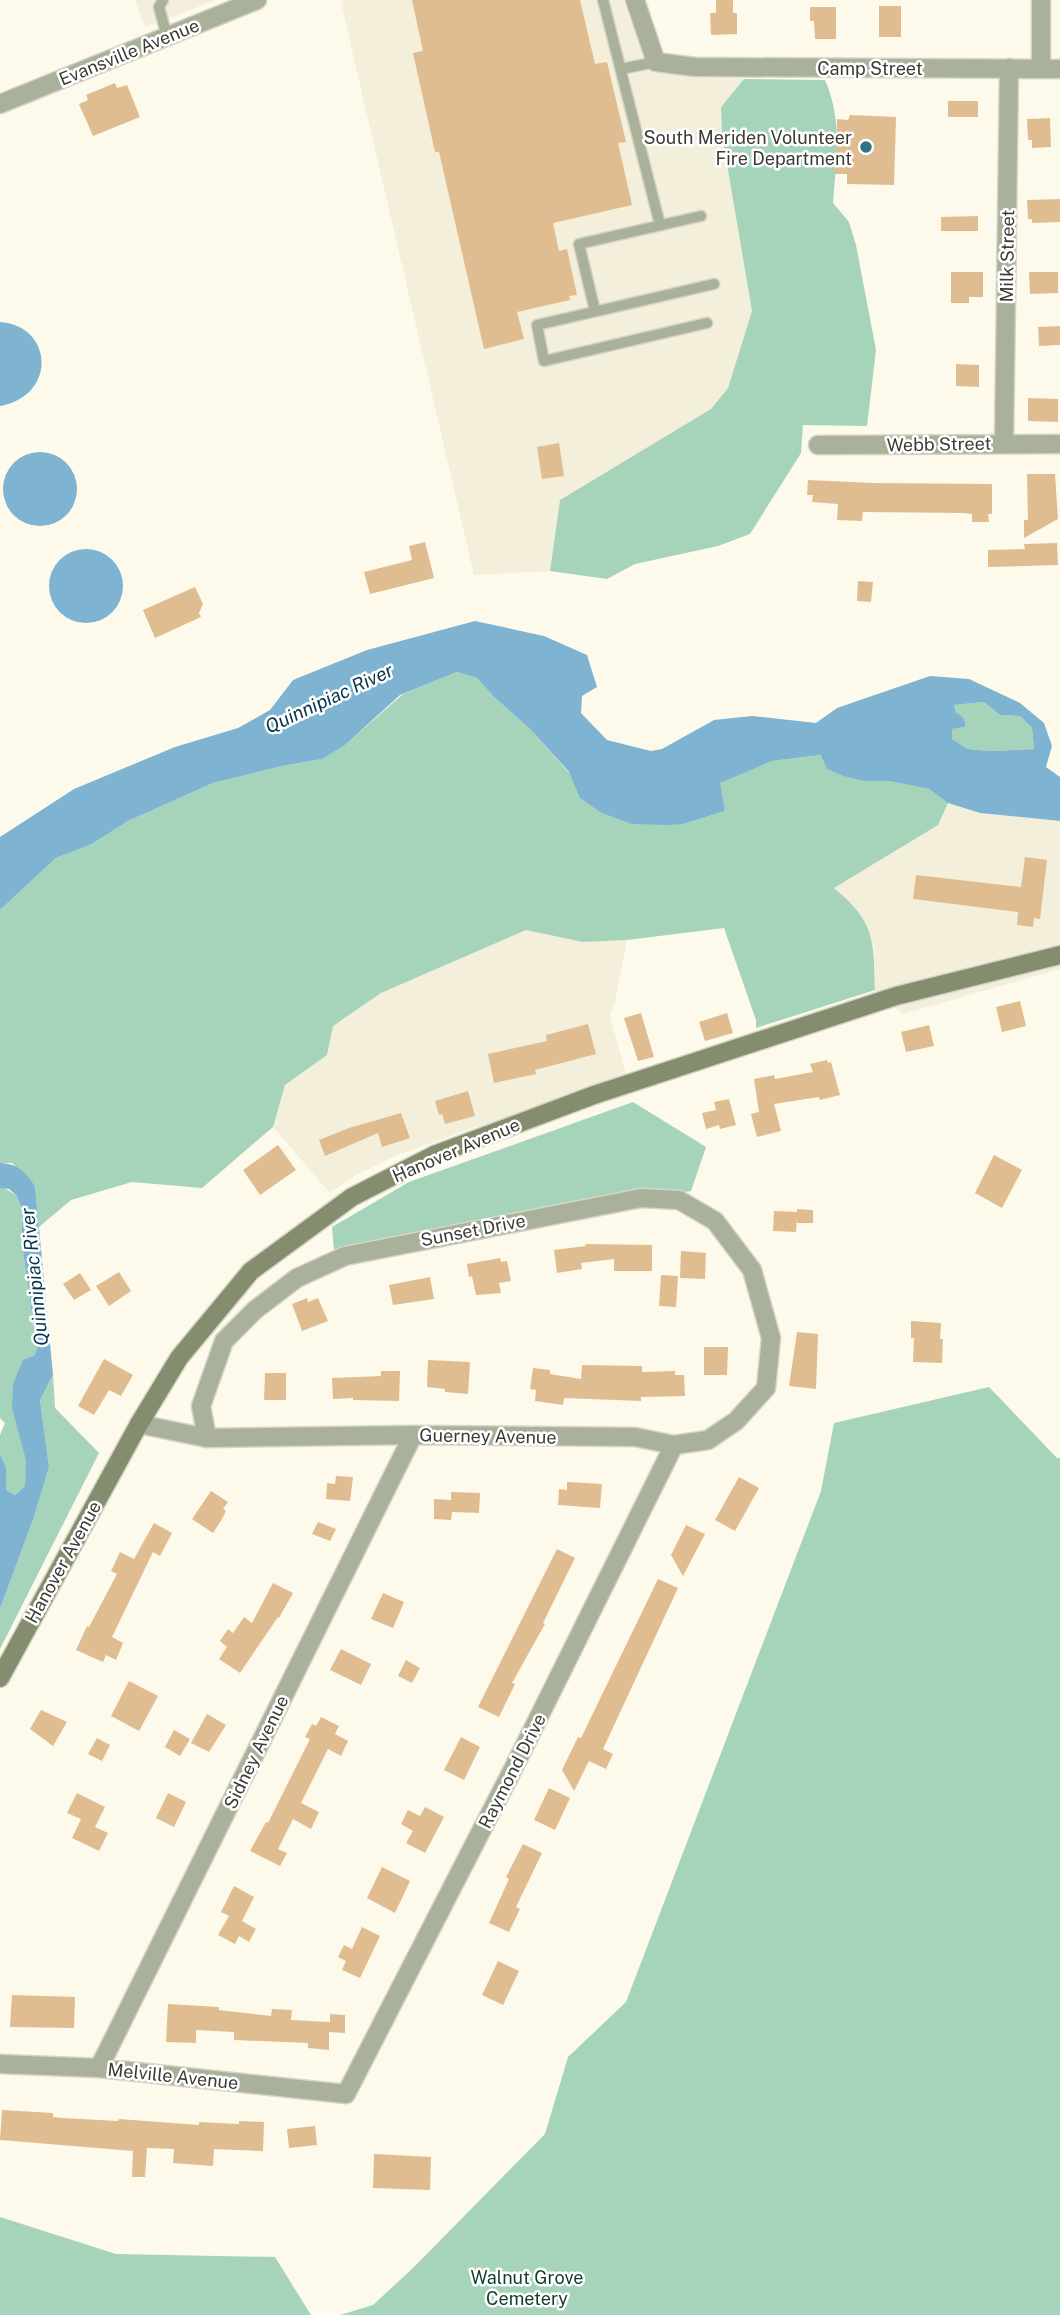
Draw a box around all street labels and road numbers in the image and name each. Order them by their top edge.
street label: Evansville Avenue [56,14,202,90]
street label: Camp Street [817,58,923,79]
street label: Milk Street [996,209,1018,303]
street label: Webb Street [886,433,992,455]
street label: Hanover Avenue [389,1114,523,1186]
street label: Sunset Drive [419,1210,527,1250]
street label: Guerney Avenue [419,1424,557,1448]
street label: Hanover Avenue [21,1497,105,1627]
street label: Sidney Avenue [219,1692,293,1812]
street label: Raymond Drive [474,1710,550,1832]
street label: Melville Avenue [107,2059,239,2093]

